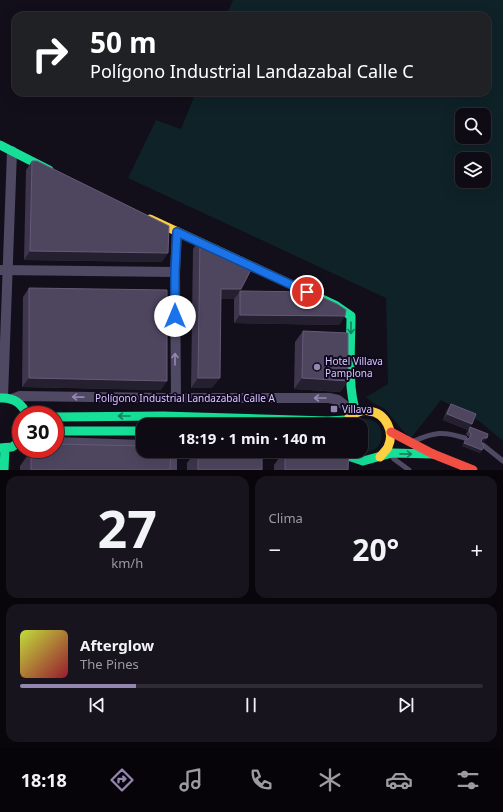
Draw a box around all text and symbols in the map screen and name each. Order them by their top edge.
text: 50 m [90,23,157,61]
icon: right [24,28,76,80]
text: Polígono Industrial Landazabal Calle C [90,59,414,83]
map controls [455,108,491,188]
button: search [455,108,491,144]
button: layers [455,152,491,188]
pin [290,275,324,309]
icon: arrive [296,281,318,303]
position arrow [154,295,196,337]
one-way arrow [347,321,355,334]
one-way arrow [171,353,179,366]
place label: Hotel Villava Pamplona [325,354,383,380]
marker: Hotel Villava Pamplona [312,362,322,372]
street label: Polígono Industrial Landazabal Calle A [95,391,276,405]
one-way arrow [72,393,85,401]
one-way arrow [314,394,327,402]
place label: Villava [342,402,372,416]
marker: Villava [329,404,339,414]
speed limit sign: 30 [12,406,64,458]
one-way arrow [118,412,131,420]
text: 18:19 · 1 min · 140 m [178,428,326,448]
one-way arrow [399,450,412,457]
text: 27 [98,492,157,563]
text: Clima [269,509,303,527]
text: 20° [352,529,399,570]
text: − [269,534,281,564]
text: + [470,534,483,564]
text: km/h [111,554,143,572]
text: Afterglow [80,635,154,655]
text: The Pines [80,655,139,673]
icon: previous [86,694,108,716]
icon: pause [240,694,262,716]
icon: next [395,694,417,716]
icon: directions [108,766,136,794]
icon: music [177,766,205,794]
icon: phone [247,766,275,794]
icon: climate [316,766,344,794]
icon: car [385,766,413,794]
icon: filters [454,766,482,794]
text: 18:18 [21,768,67,792]

